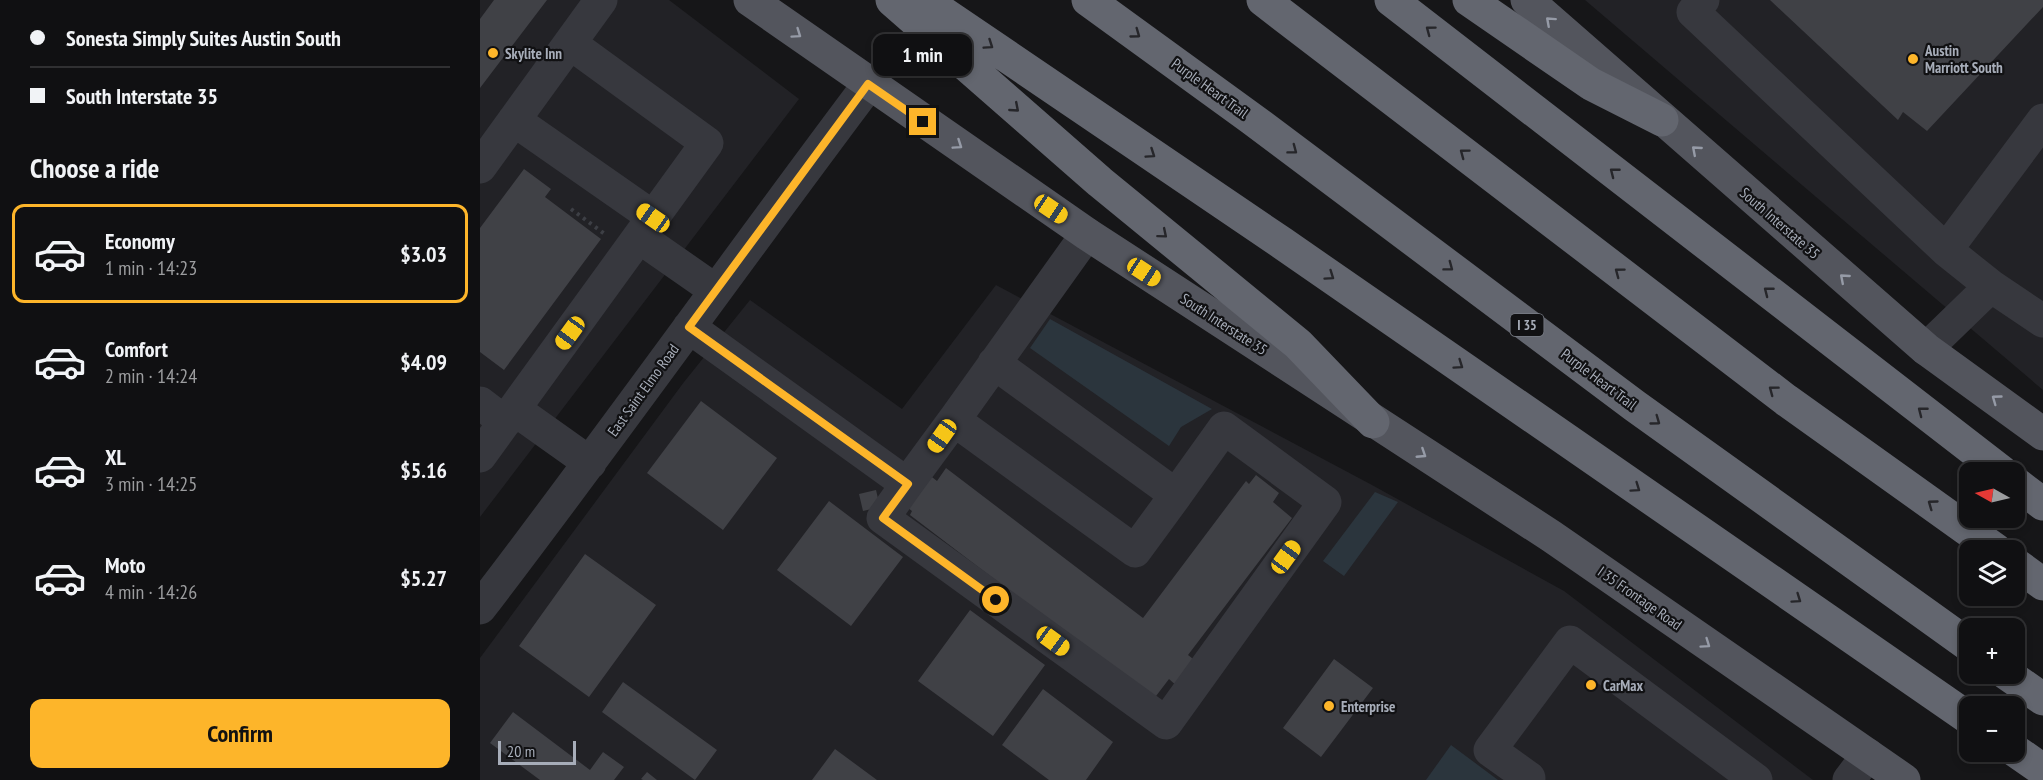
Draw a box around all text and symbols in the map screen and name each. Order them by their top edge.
one-way arrow [1546,17,1557,28]
text: Sonesta Simply Suites Austin South [66,24,341,52]
one-way arrow [1426,26,1437,37]
one-way arrow [791,27,802,38]
one-way arrow [1129,27,1140,38]
callout: 1 min [874,35,972,77]
one-way arrow [983,37,994,48]
place label: Austin Marriott South [1924,41,2003,77]
text: 1 min [902,42,943,68]
place label: Skylite Inn [505,44,562,63]
marker: Skylite Inn [486,46,500,60]
marker: Austin Marriott South [1906,52,1920,66]
street label: Purple Heart Trail [1168,54,1253,123]
text: South Interstate 35 [66,82,218,110]
one-way arrow [1008,101,1019,112]
route end [909,108,936,135]
one-way arrow [951,138,962,149]
one-way arrow [1286,142,1297,153]
one-way arrow [1692,146,1703,157]
one-way arrow [1144,147,1155,158]
one-way arrow [1459,150,1470,161]
text: Choose a ride [30,151,159,185]
one-way arrow [1610,168,1621,179]
street label: South Interstate 35 [1736,183,1824,263]
car [1031,191,1071,227]
car [633,200,673,236]
icon: car [33,227,87,281]
text: Economy [105,227,175,255]
one-way arrow [1156,227,1167,238]
text: $3.03 [400,240,447,268]
text: 1 min · 14:23 [105,255,197,281]
car [1124,255,1164,289]
one-way arrow [1442,259,1453,270]
one-way arrow [1614,268,1625,279]
one-way arrow [1324,269,1335,280]
one-way arrow [1839,274,1850,285]
one-way arrow [1764,288,1775,299]
street label: South Interstate 35 [1177,289,1271,359]
car [552,313,588,353]
road number: I 35 [1510,314,1544,336]
icon: car [33,335,87,389]
text: Comfort [105,335,168,363]
street label: East Saint Elmo Road [603,340,683,440]
street label: Purple Heart Trail [1557,344,1641,414]
text: $4.09 [400,348,447,376]
one-way arrow [1452,358,1463,369]
text: 2 min · 14:24 [105,363,197,389]
one-way arrow [1769,387,1780,398]
one-way arrow [1991,396,2002,407]
one-way arrow [1918,407,1929,418]
one-way arrow [1649,414,1660,425]
car [924,416,960,456]
icon: car [33,443,87,497]
text: XL [105,443,126,471]
one-way arrow [1416,446,1426,458]
text: $5.16 [400,456,447,484]
north arrow [1959,462,2025,528]
map controls [1959,462,2025,762]
text: 3 min · 14:25 [105,471,197,497]
one-way arrow [1630,481,1641,492]
one-way arrow [1927,500,1938,511]
car [1268,537,1304,577]
button: layers [1959,540,2025,606]
icon: car [33,551,87,605]
text: Moto [105,551,146,579]
street label: I 35 Frontage Road [1594,562,1686,634]
text: $5.27 [400,564,447,592]
text: 4 min · 14:26 [105,579,197,605]
route start [982,586,1009,613]
one-way arrow [1790,592,1801,603]
button: + [1959,618,2025,684]
car [1033,623,1073,659]
one-way arrow [1700,637,1711,648]
place label: CarMax [1603,676,1643,695]
marker: CarMax [1584,678,1598,692]
button: − [1959,696,2025,762]
place label: Enterprise [1341,697,1396,716]
button: Confirm [30,699,450,768]
marker: Enterprise [1322,699,1336,713]
scale bar [498,738,576,766]
text: 20 m [507,741,535,761]

